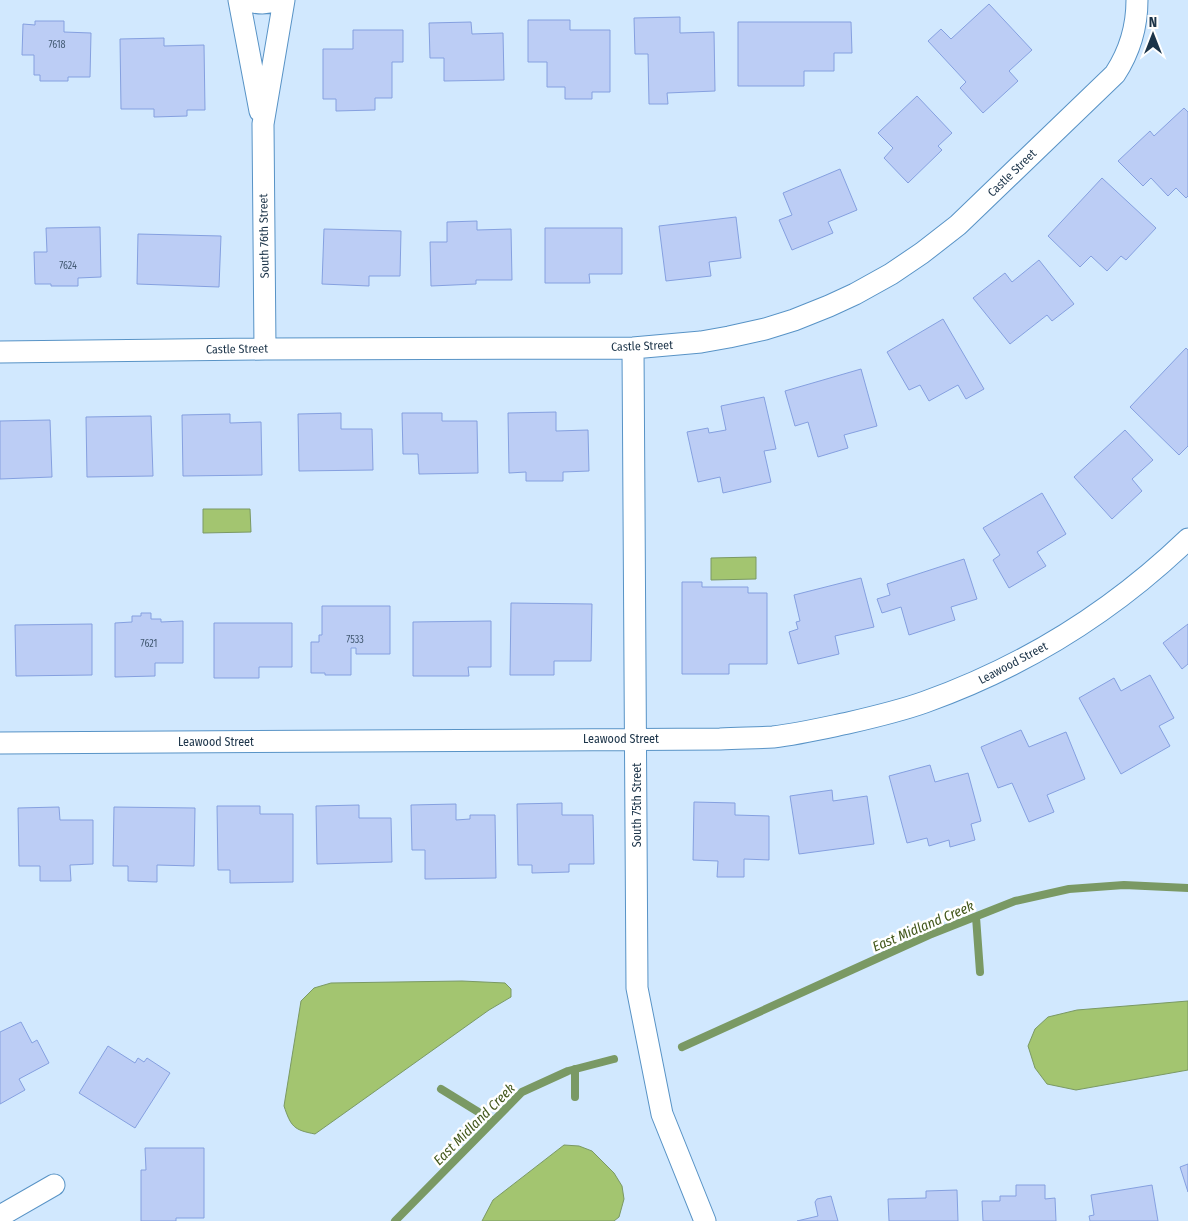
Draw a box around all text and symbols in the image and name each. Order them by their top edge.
north arrow [1128,10,1178,60]
text: N [1149,14,1157,31]
house number: 7618 [48,39,66,51]
street label: Castle Street [985,146,1039,200]
street label: South 76th Street [256,193,272,278]
house number: 7624 [59,260,77,272]
street label: Castle Street [611,338,673,354]
street label: Castle Street [206,341,268,357]
house number: 7533 [346,634,364,646]
house number: 7621 [141,638,157,650]
street label: Leawood Street [976,639,1050,687]
street label: Leawood Street [583,732,659,746]
street label: Leawood Street [178,735,254,749]
street label: South 75th Street [630,763,644,847]
water label: East Midland Creek [870,897,977,955]
water label: East Midland Creek [430,1080,519,1169]

